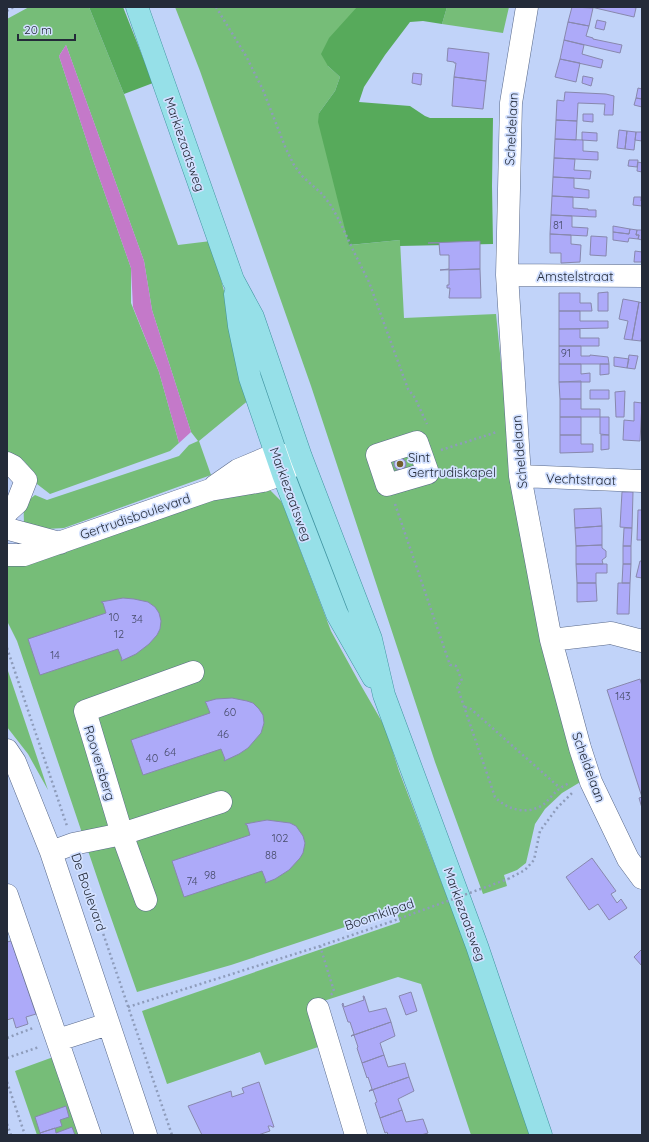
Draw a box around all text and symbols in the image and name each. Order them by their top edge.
scale bar [18,16,75,42]
text: 20 m [24,22,52,37]
street label: Scheldelaan [501,92,521,166]
street label: Markiezaatsweg [161,95,209,193]
house number: 81 [553,218,563,232]
street label: Amstelstraat [537,268,613,284]
house number: 91 [561,346,571,360]
street label: Scheldelaan [508,415,530,489]
street label: Markiezaatsweg [267,445,315,543]
place label: Sint Gertrudiskapel [408,449,496,480]
marker: Sint Gertrudiskapel [395,459,405,469]
street label: Vechtstraat [546,470,616,488]
street label: Gertrudisboulevard [78,490,192,542]
house number: 10 [109,610,119,624]
house number: 34 [131,612,143,626]
house number: 12 [114,627,124,641]
house number: 14 [50,648,60,662]
house number: 143 [615,689,631,703]
house number: 60 [224,705,236,719]
street label: Rooversberg [81,724,119,802]
house number: 46 [217,727,229,741]
street label: Scheldelaan [569,730,609,804]
house number: 64 [164,745,176,759]
house number: 40 [146,751,158,765]
house number: 102 [272,831,288,845]
house number: 88 [265,848,277,862]
street label: De Boulevard [68,851,110,933]
street label: Markiezaatsweg [441,865,489,963]
house number: 98 [204,868,216,882]
house number: 74 [187,874,198,888]
street label: Boomkilpad [342,895,416,933]

